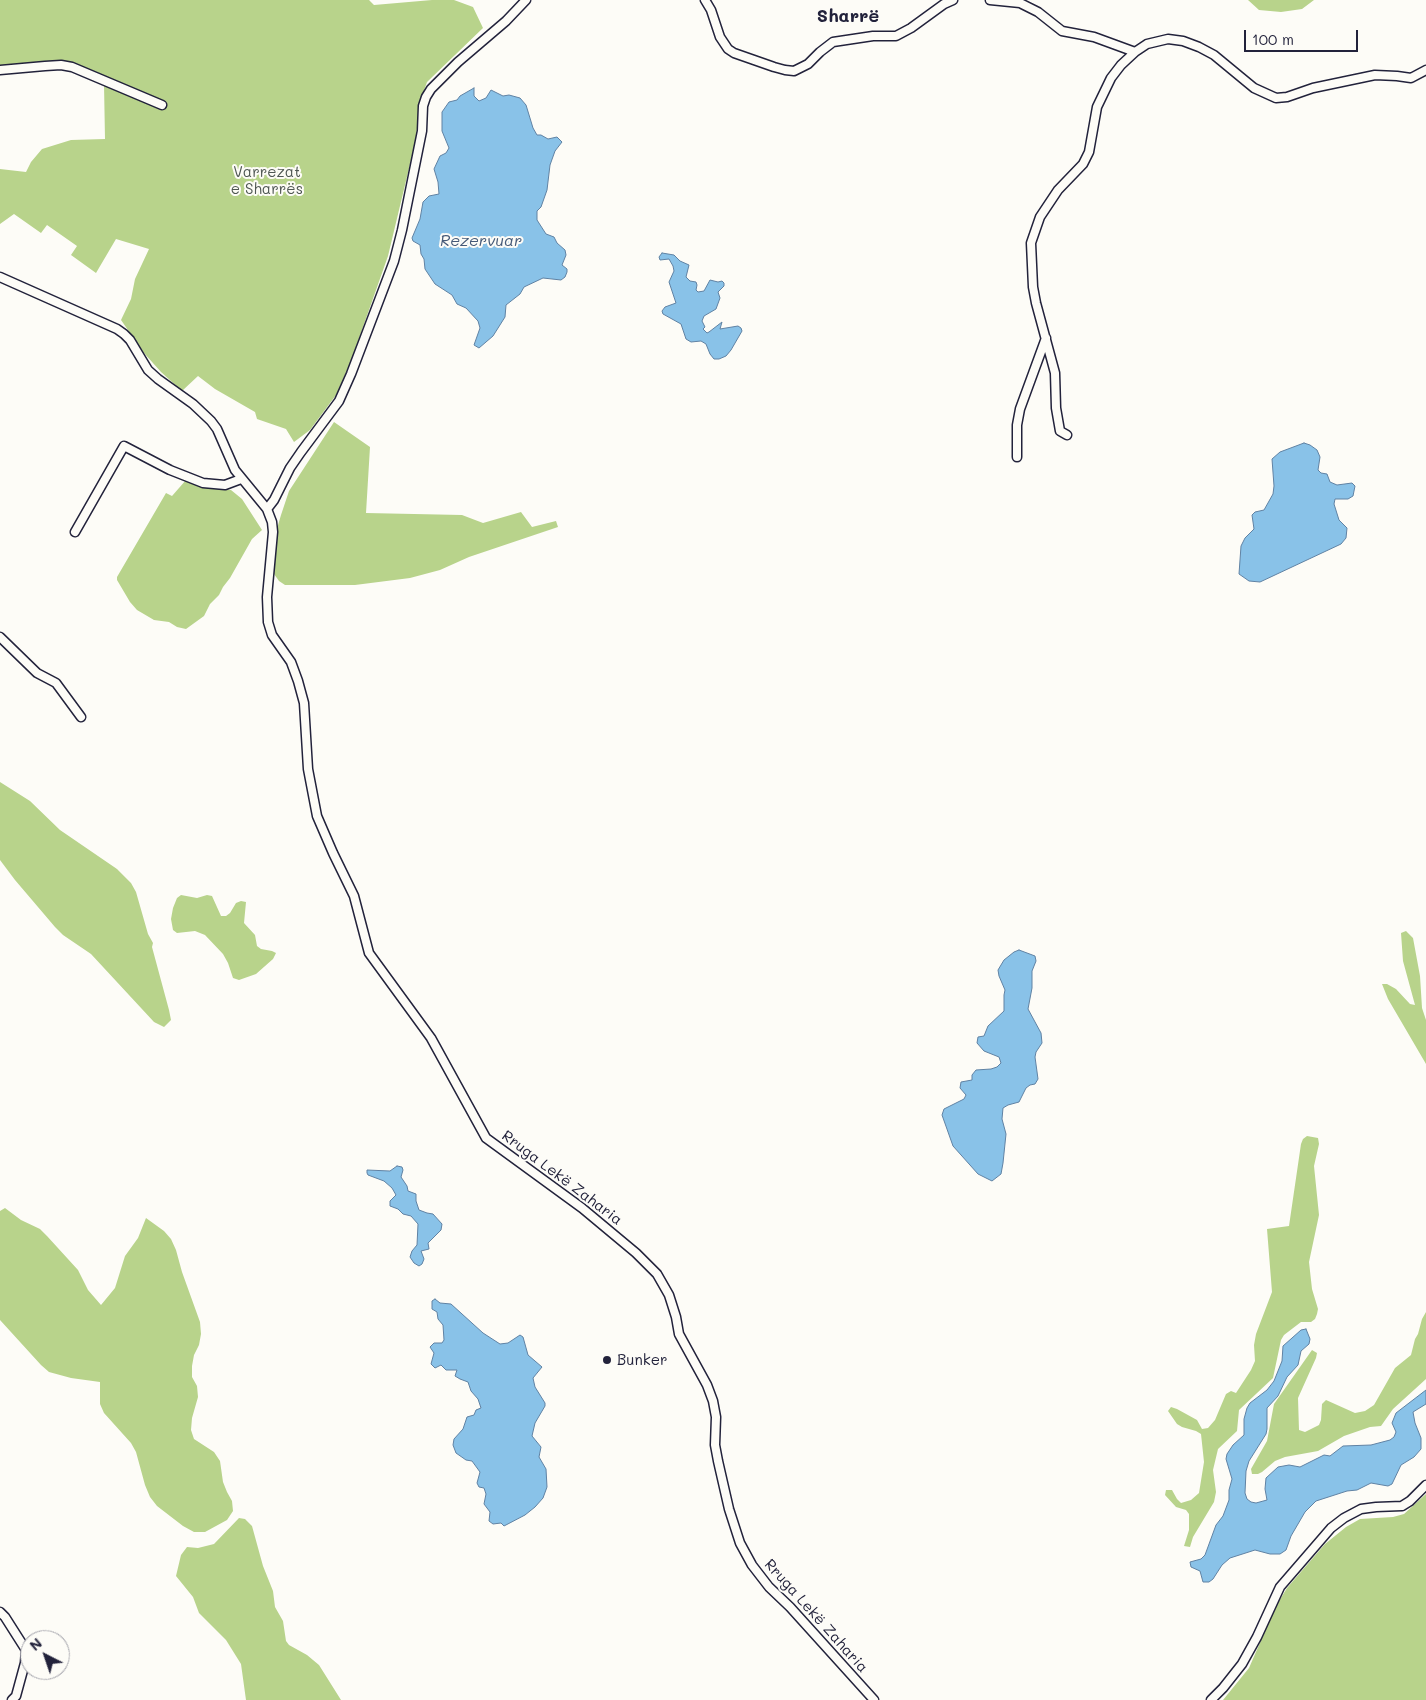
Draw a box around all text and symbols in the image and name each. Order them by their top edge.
district label: Sharrë [817,5,879,27]
scale bar [1246,20,1360,52]
text: 100 m [1252,29,1294,49]
park label: Varrezat e Sharrës [231,163,303,198]
water label: Rezervuar [440,231,522,251]
street label: Rruga Lekë Zaharia [498,1127,626,1229]
place label: Bunker [617,1351,668,1369]
marker: Bunker [601,1354,613,1366]
street label: Rruga Lekë Zaharia [760,1556,872,1676]
north arrow [20,1630,70,1680]
text: N [25,1633,46,1655]

